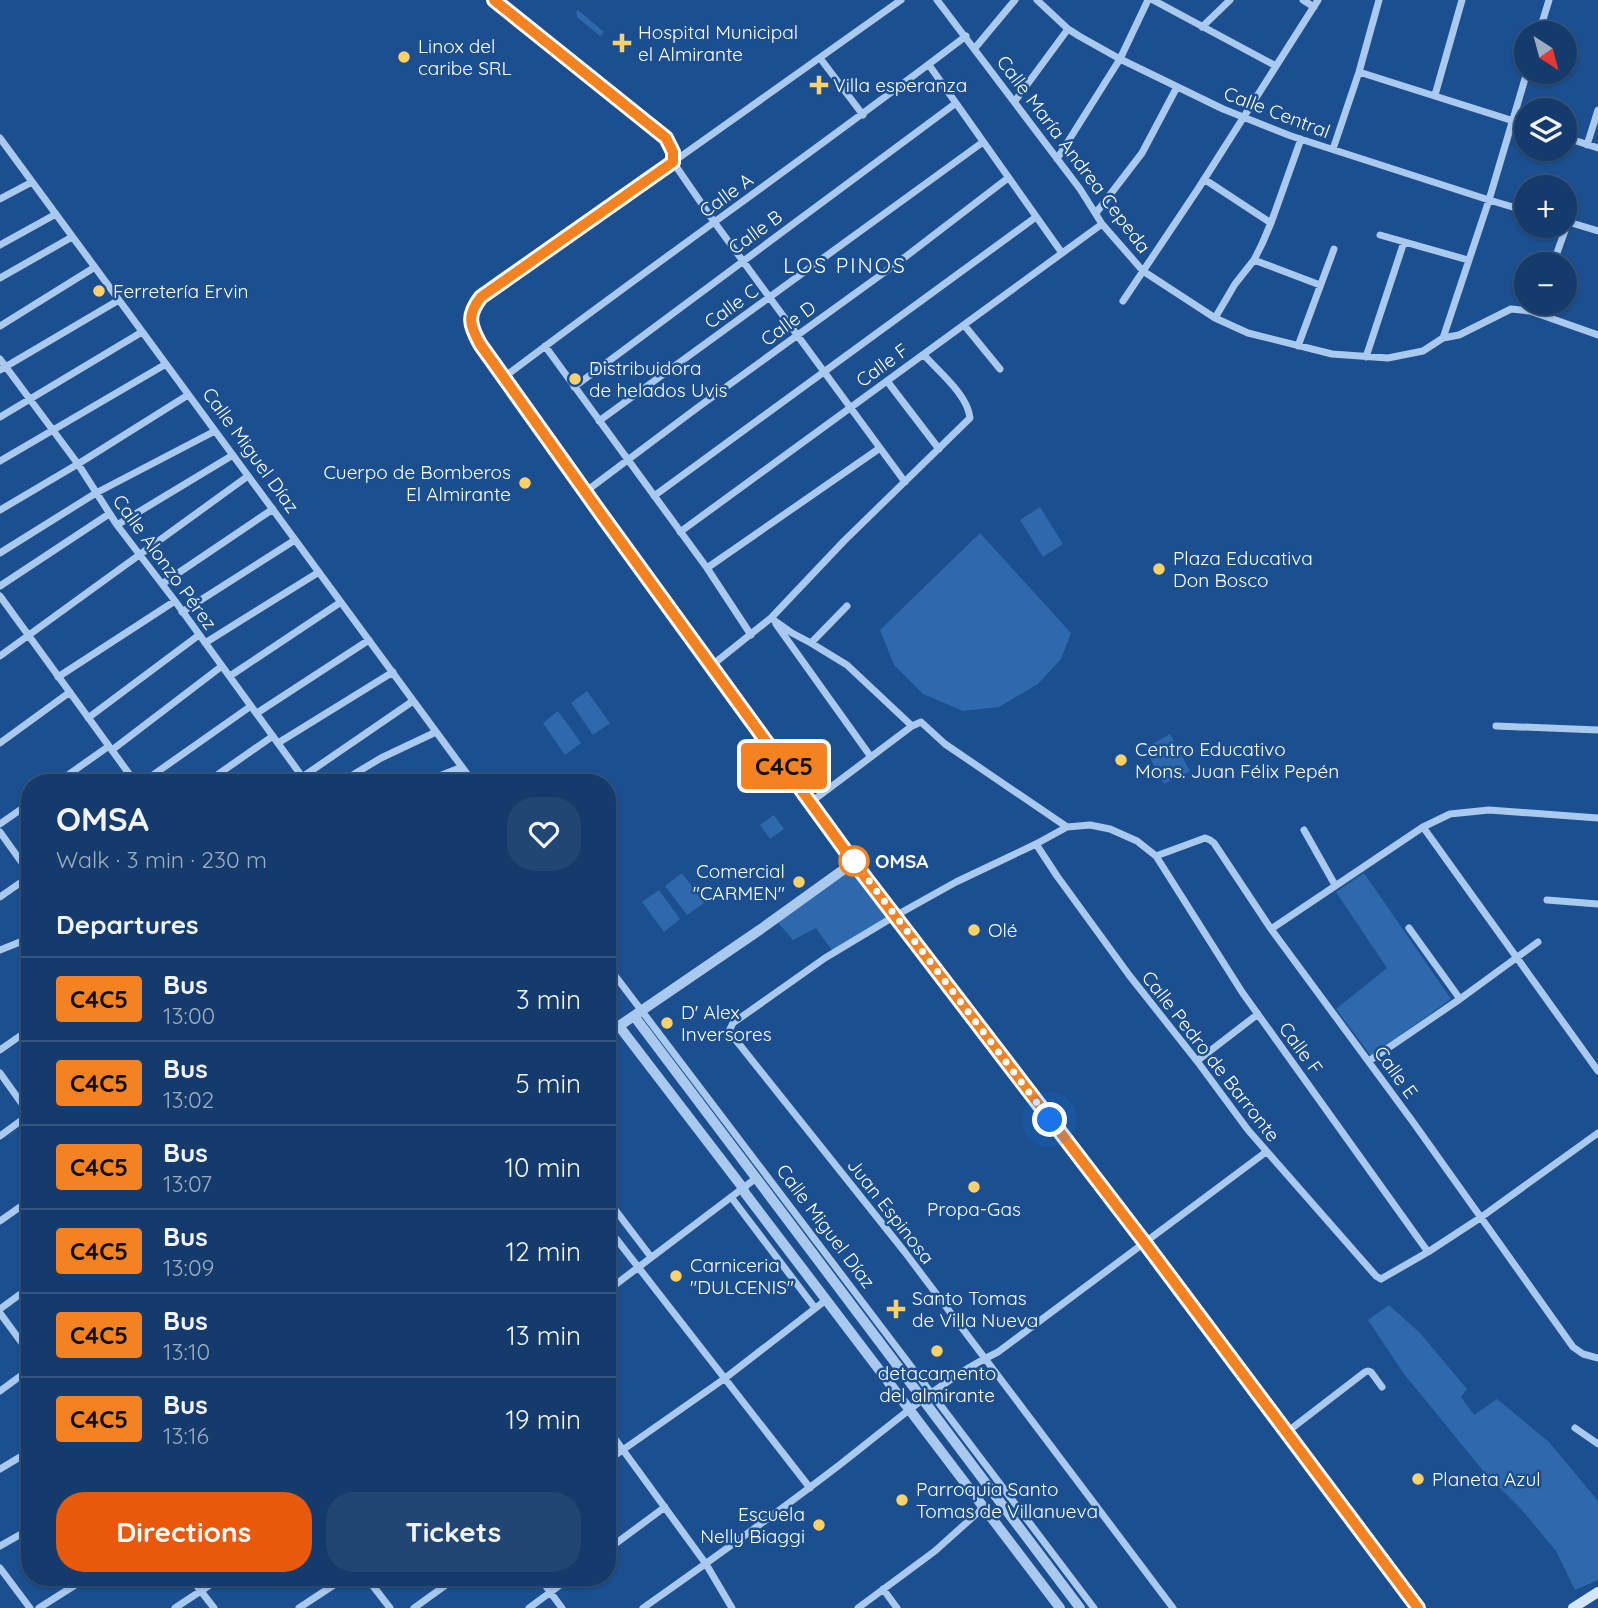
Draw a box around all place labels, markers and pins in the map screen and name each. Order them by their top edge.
place label: Hospital Municipal el Almirante [638,20,798,66]
marker: Hospital Municipal el Almirante [612,33,632,53]
place label: Linox del caribe SRL [418,34,512,80]
marker: Linox del caribe SRL [396,49,412,65]
place label: Villa esperanza [833,73,967,97]
marker: Villa esperanza [811,77,827,93]
place label: Ferretería Ervin [113,279,248,303]
marker: Ferretería Ervin [91,283,107,299]
place label: Distribuidora de helados Uvis [589,356,728,402]
marker: Distribuidora de helados Uvis [567,371,583,387]
place label: Cuerpo de Bomberos El Almirante [323,460,511,506]
marker: Cuerpo de Bomberos El Almirante [517,475,533,491]
place label: Plaza Educativa Don Bosco [1173,546,1313,592]
marker: Plaza Educativa Don Bosco [1151,561,1167,577]
place label: Centro Educativo Mons. Juan Félix Pepén [1135,737,1339,783]
marker: Centro Educativo Mons. Juan Félix Pepén [1113,752,1129,768]
marker: OMSA [839,846,869,876]
place label: OMSA [875,849,928,873]
place label: Comercial "CARMEN" [693,859,785,905]
marker: Comercial "CARMEN" [791,874,807,890]
place label: Olé [988,918,1017,942]
marker: Olé [966,922,982,938]
place label: D' Alex Inversores [681,1000,772,1046]
marker: D' Alex Inversores [659,1015,675,1031]
marker: Propa-Gas [966,1179,982,1195]
place label: Propa-Gas [927,1197,1021,1221]
place label: Carniceria "DULCENIS" [690,1253,794,1299]
marker: Carniceria "DULCENIS" [668,1268,684,1284]
place label: Santo Tomas de Villa Nueva [912,1286,1038,1332]
marker: Santo Tomas de Villa Nueva [886,1299,906,1319]
marker: detacamento del almirante [929,1343,945,1359]
place label: detacamento del almirante [878,1361,996,1407]
place label: Planeta Azul [1432,1467,1541,1491]
marker: Planeta Azul [1410,1471,1426,1487]
place label: Parroquia Santo Tomas de Villanueva [916,1477,1098,1523]
marker: Parroquia Santo Tomas de Villanueva [894,1492,910,1508]
place label: Escuela Nelly Biaggi [700,1502,805,1548]
marker: Escuela Nelly Biaggi [811,1517,827,1533]

